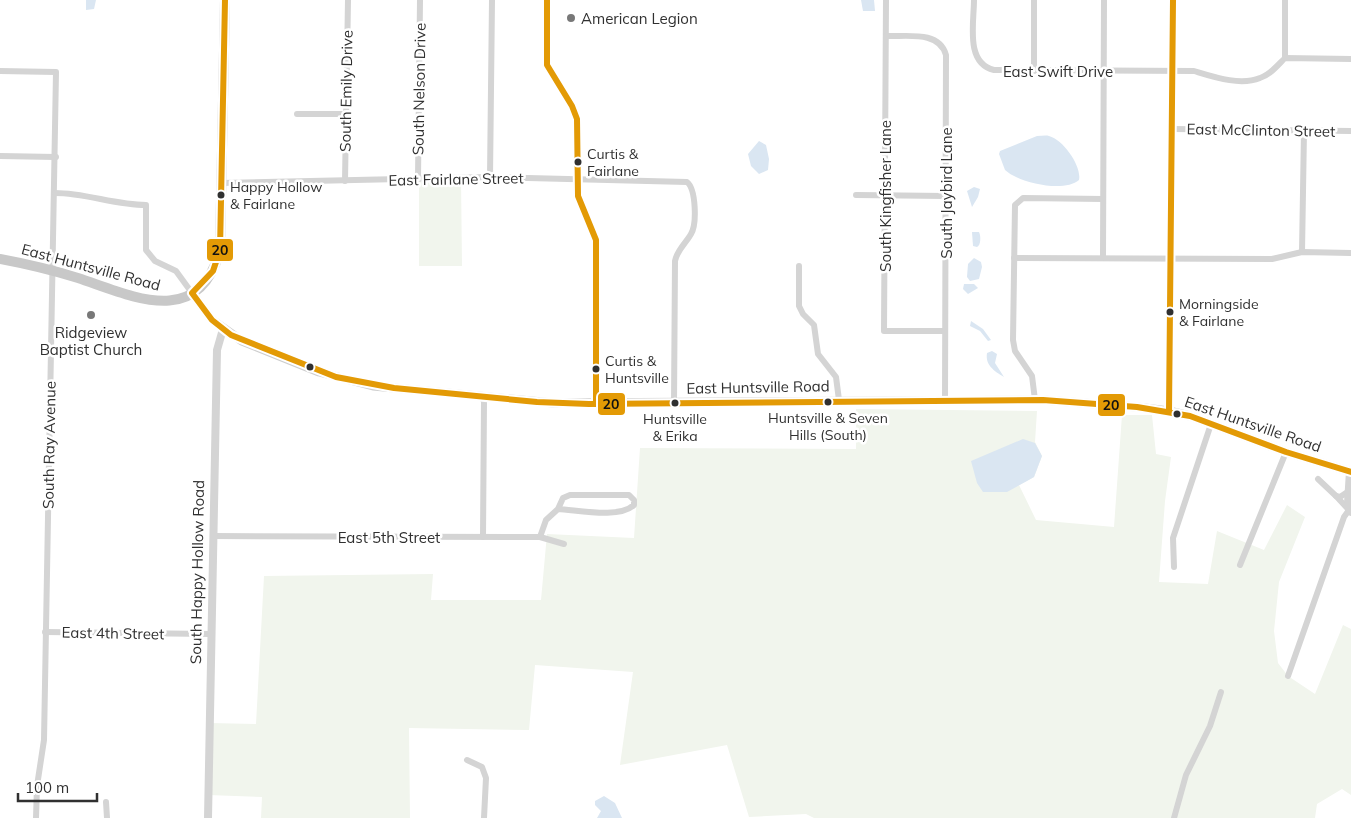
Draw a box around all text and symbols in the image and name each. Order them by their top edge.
place label: American Legion [581,9,698,28]
marker: American Legion [565,12,577,24]
street label: South Nelson Drive [408,23,430,155]
street label: South Emily Drive [335,30,357,152]
street label: East Swift Drive [1003,62,1113,81]
street label: East McClinton Street [1187,119,1335,141]
street label: South Kingfisher Lane [876,120,895,272]
street label: South Jaybird Lane [937,127,956,259]
place label: Curtis & Fairlane [587,145,639,180]
marker: Curtis & Fairlane [573,157,583,167]
street label: East Fairlane Street [388,168,524,190]
place label: Happy Hollow & Fairlane [230,178,322,213]
marker: Happy Hollow & Fairlane [216,190,226,200]
line badge: 20 [206,238,234,262]
street label: East Huntsville Road [19,239,163,295]
text: 20 [212,241,228,259]
place label: Morningside & Fairlane [1179,295,1259,330]
marker: Morningside & Fairlane [1165,307,1175,317]
marker: Ridgeview Baptist Church [85,309,97,321]
place label: Ridgeview Baptist Church [40,323,142,359]
place label: Curtis & Huntsville [605,352,669,387]
unlabelled marker [305,362,315,372]
marker: Curtis & Huntsville [591,364,601,374]
street label: East Huntsville Road [686,376,830,398]
street label: South Ray Avenue [38,381,60,509]
line badge: 20 [597,392,626,416]
street label: East Huntsville Road [1182,392,1324,456]
line badge: 20 [1097,393,1126,417]
text: 20 [603,395,619,413]
text: 20 [1103,396,1119,414]
marker: Huntsville & Seven Hills (South) [823,397,833,407]
marker: Huntsville & Erika [670,398,680,408]
place label: Huntsville & Seven Hills (South) [768,409,888,444]
unlabelled marker [1172,409,1182,419]
place label: Huntsville & Erika [643,410,707,445]
street label: South Happy Hollow Road [186,480,208,664]
street label: East 5th Street [338,528,440,547]
street label: East 4th Street [62,623,164,643]
scale bar [18,770,96,802]
text: 100 m [25,778,69,797]

